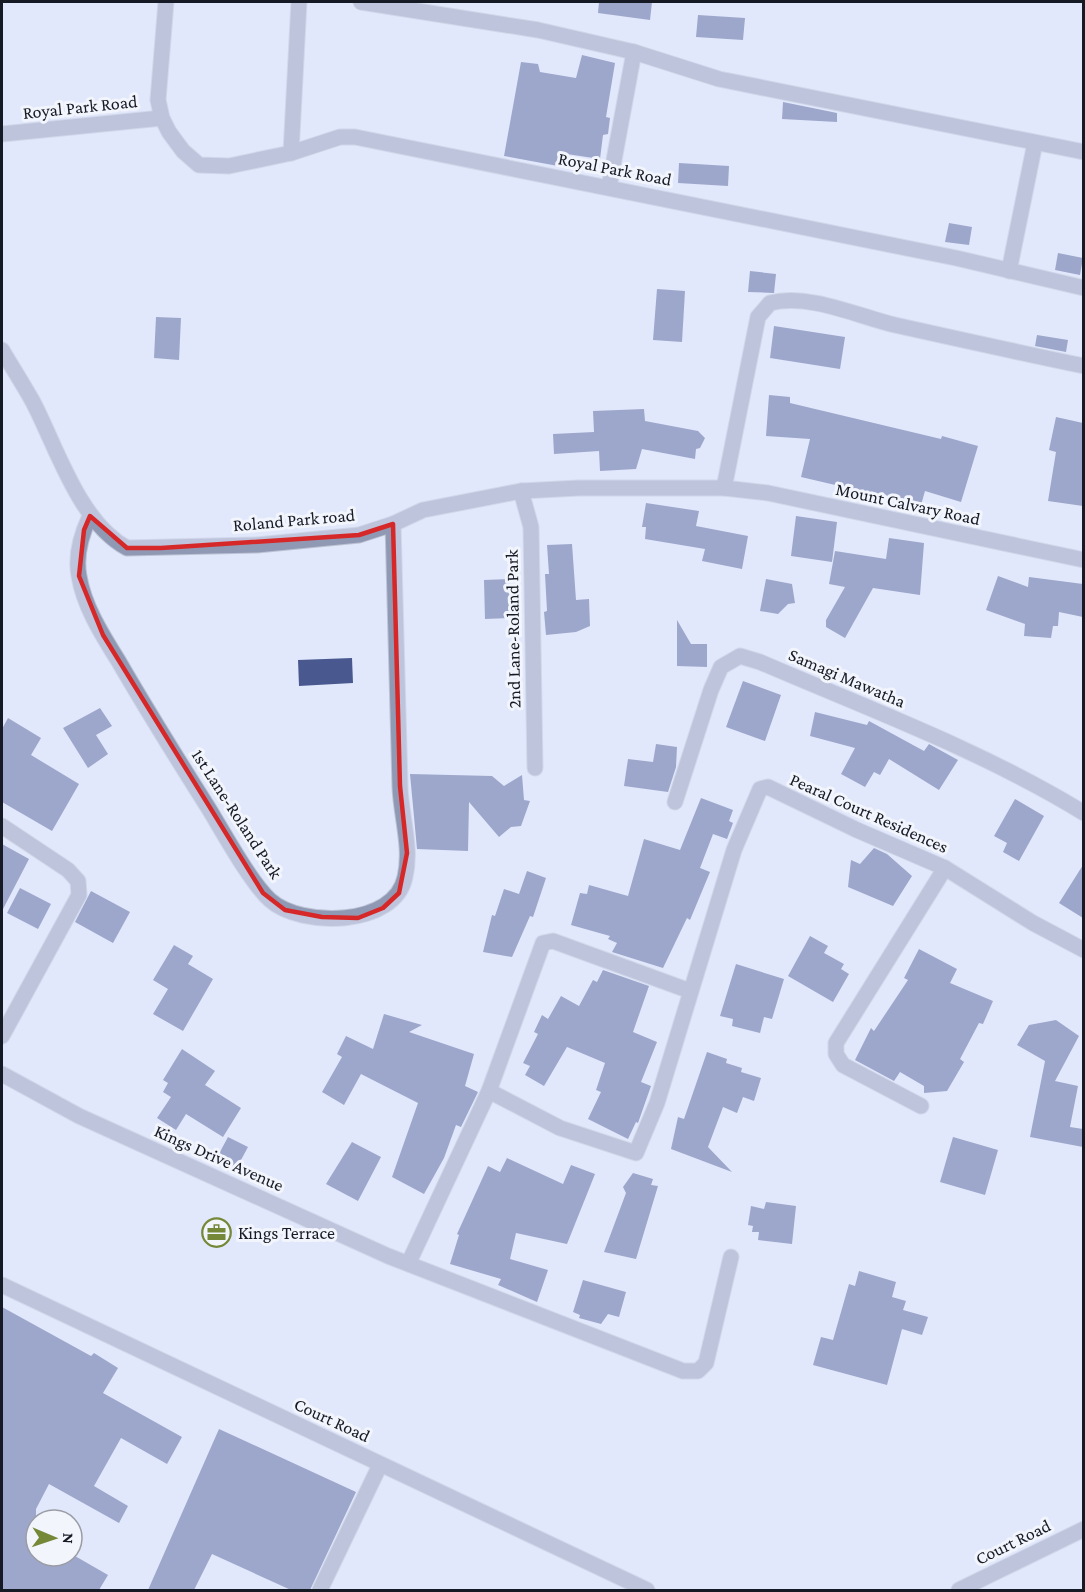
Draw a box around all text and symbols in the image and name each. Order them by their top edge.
street label: Royal Park Road [22,91,139,123]
street label: Royal Park Road [557,148,674,190]
street label: Mount Calvary Road [834,479,983,529]
street label: Roland Park road [232,505,356,535]
street label: 2nd Lane-Roland Park [502,549,524,709]
street label: Samagi Mawatha [786,644,908,712]
street label: 1st Lane-Roland Park [188,746,287,883]
street label: Pearal Court Residences [787,769,951,857]
street label: Kings Drive Avenue [151,1121,287,1196]
office icon: Kings Terrace [201,1217,233,1249]
place label: Kings Terrace [238,1223,335,1243]
street label: Court Road [291,1394,374,1446]
north arrow [24,1508,84,1568]
street label: Court Road [972,1515,1054,1569]
text: N [60,1533,77,1544]

